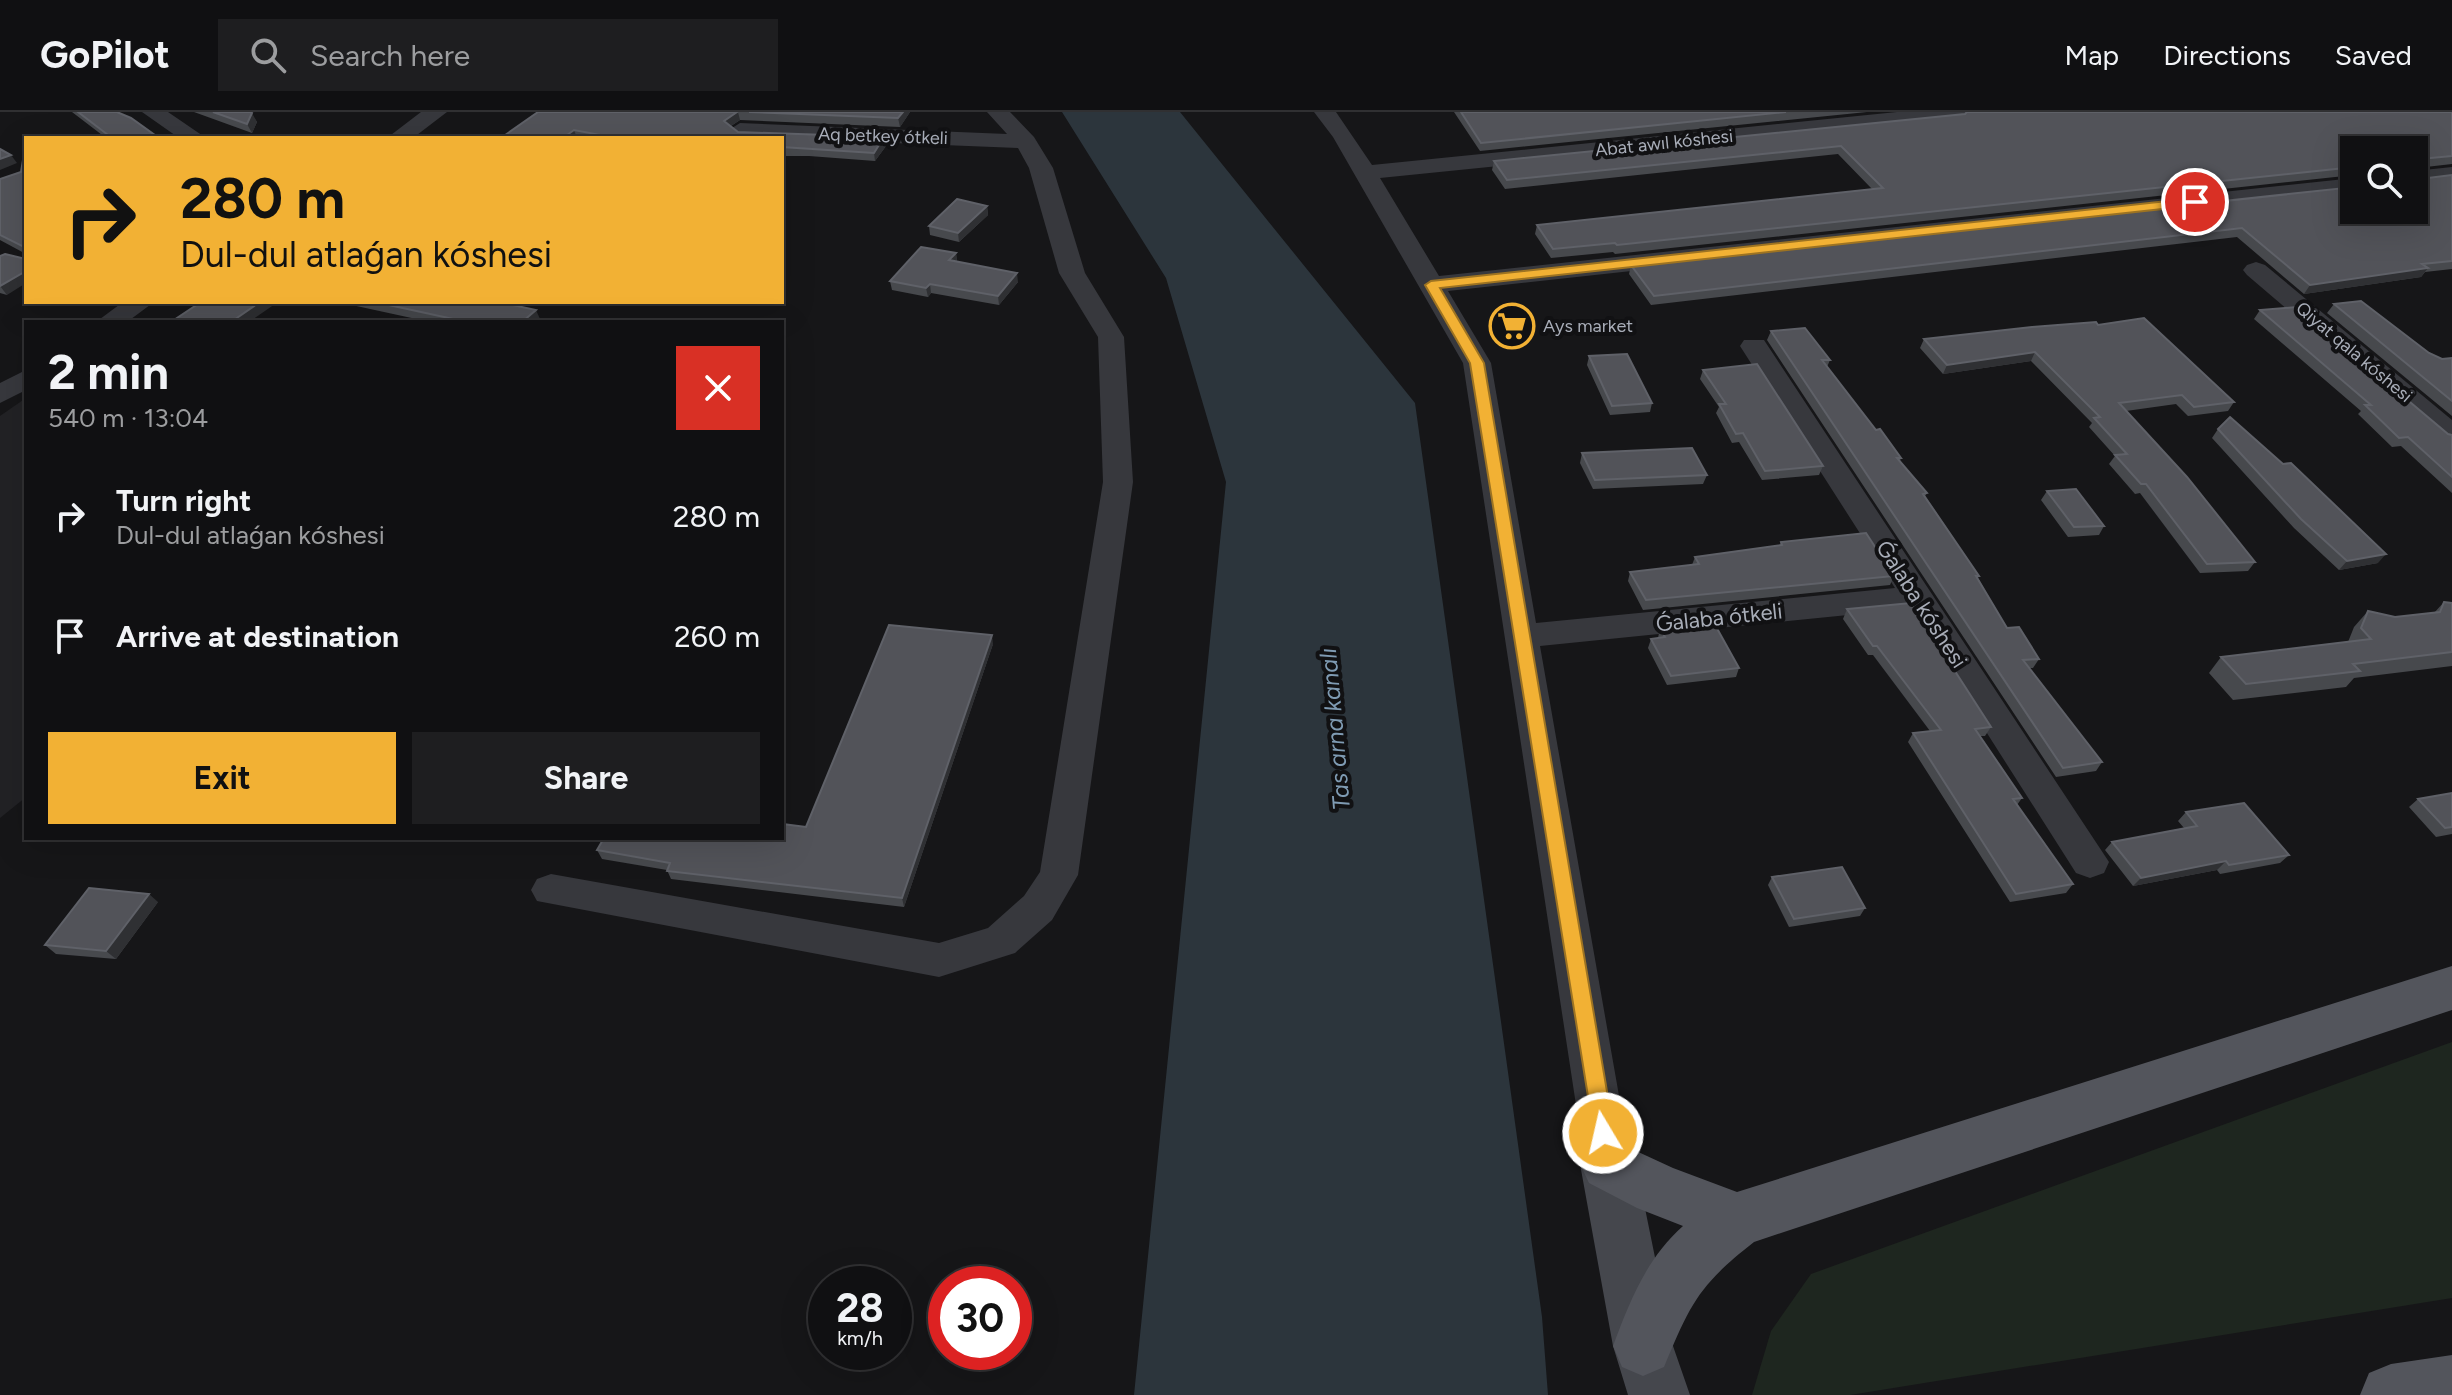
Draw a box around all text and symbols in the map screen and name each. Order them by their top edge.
search box [218,19,778,91]
text: GoPilot [40,32,170,78]
icon: search [246,33,290,77]
text: Search here [310,37,470,74]
text: Map [2065,38,2119,72]
text: Directions [2163,38,2291,72]
text: Saved [2335,38,2412,72]
street label: Aq betkey ótkeli [818,123,948,149]
street label: Abat awıl kóshesi [1594,125,1734,161]
map controls [2340,136,2428,224]
button: search [2340,136,2428,224]
text: 280 m [180,165,345,232]
icon: right [48,168,152,272]
pin [2161,168,2229,236]
icon: arrive [2173,180,2217,224]
text: Dul-dul atlaǵan kóshesi [180,233,552,276]
street label: Qiyat qala kóshesi [2291,297,2417,407]
supermarket icon: Ays market [1488,302,1536,350]
place label: Ays market [1543,315,1633,337]
text: 2 min [48,343,169,401]
button: close [676,346,760,430]
text: 540 m · 13:04 [48,402,208,434]
text: Turn right [116,482,251,519]
icon: right [48,494,92,538]
text: 280 m [673,498,760,535]
text: Dul-dul atlaǵan kóshesi [116,519,385,551]
street label: Ǵalaba kóshesi [1870,535,1973,673]
street label: Ǵalaba ótkeli [1654,597,1784,638]
icon: arrive [48,614,92,658]
text: Arrive at destination [116,618,399,655]
text: 260 m [674,618,760,655]
water label: Tas arna kanalı [1313,647,1356,811]
button: Exit [48,732,396,824]
button: Share [412,732,760,824]
position arrow [1561,1091,1645,1175]
speed limit sign: 30 [928,1266,1032,1370]
text: 28 [836,1284,884,1332]
text: km/h [837,1326,883,1350]

